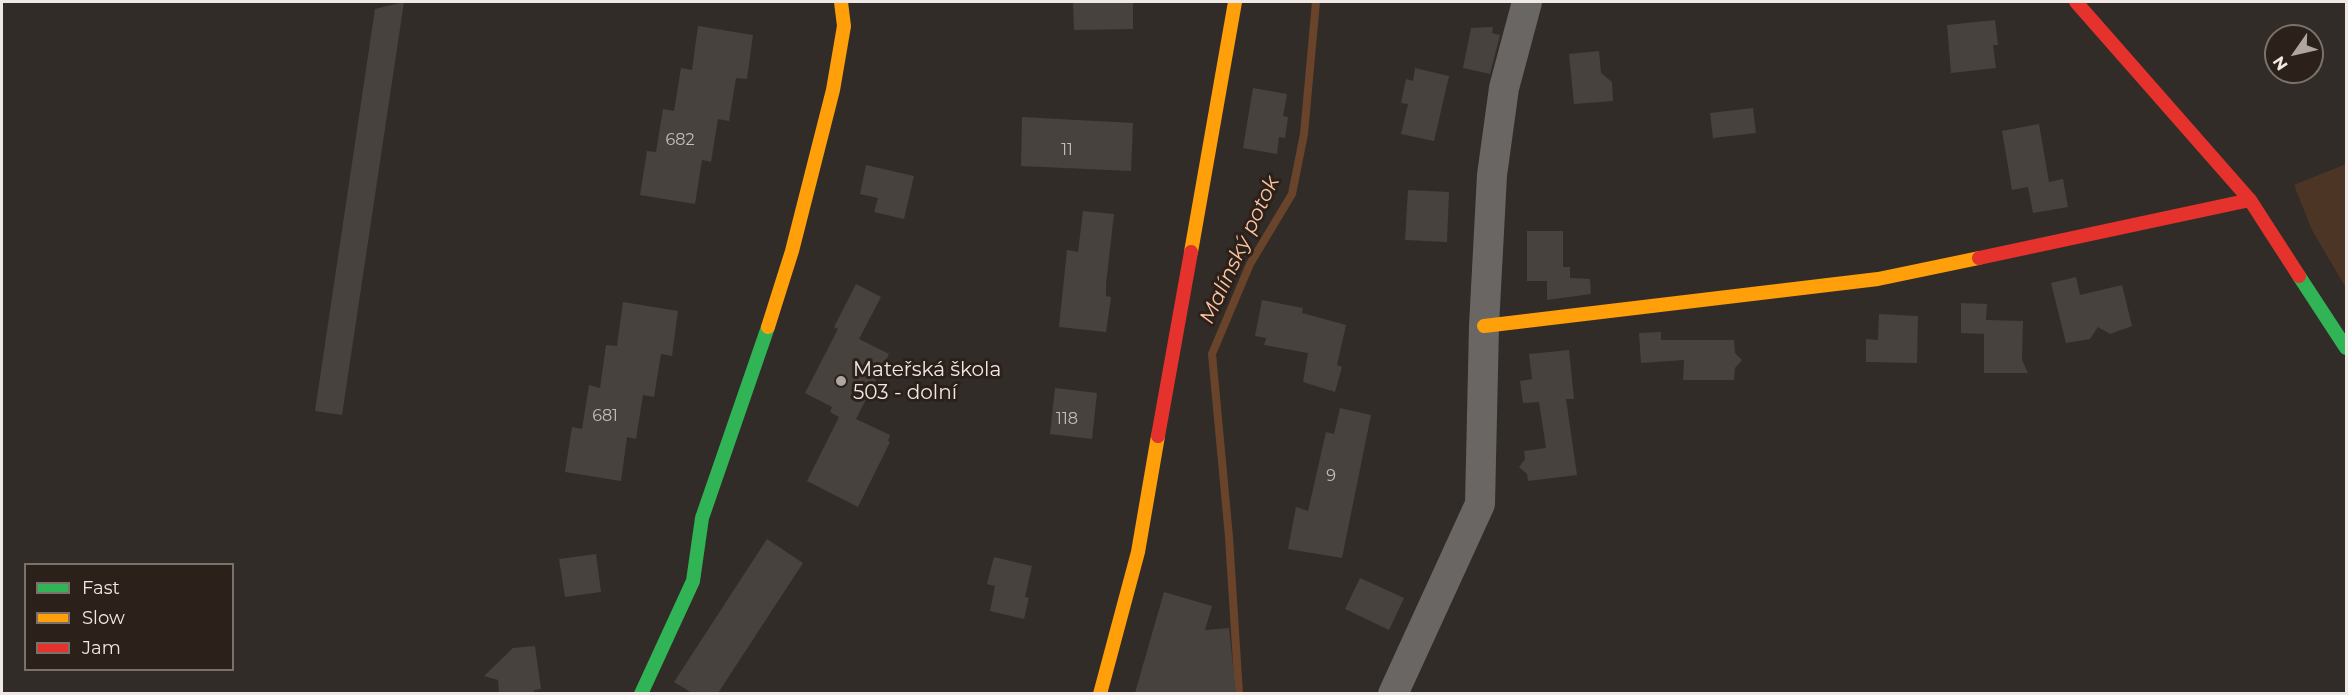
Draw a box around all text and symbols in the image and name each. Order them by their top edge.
north arrow [2264,24,2324,84]
text: N [2269,53,2292,74]
house number: 682 [665,130,695,150]
house number: 11 [1061,140,1073,160]
water label: Malínský potok [1195,172,1285,328]
place label: Mateřská škola 503 - dolní [853,358,1001,405]
marker: Mateřská škola 503 - dolní [834,374,848,388]
house number: 681 [592,406,618,426]
house number: 118 [1056,409,1078,429]
house number: 9 [1326,466,1336,486]
legend [24,563,234,671]
text: Fast [82,577,120,599]
text: Slow [82,607,125,629]
text: Jam [82,637,121,659]

